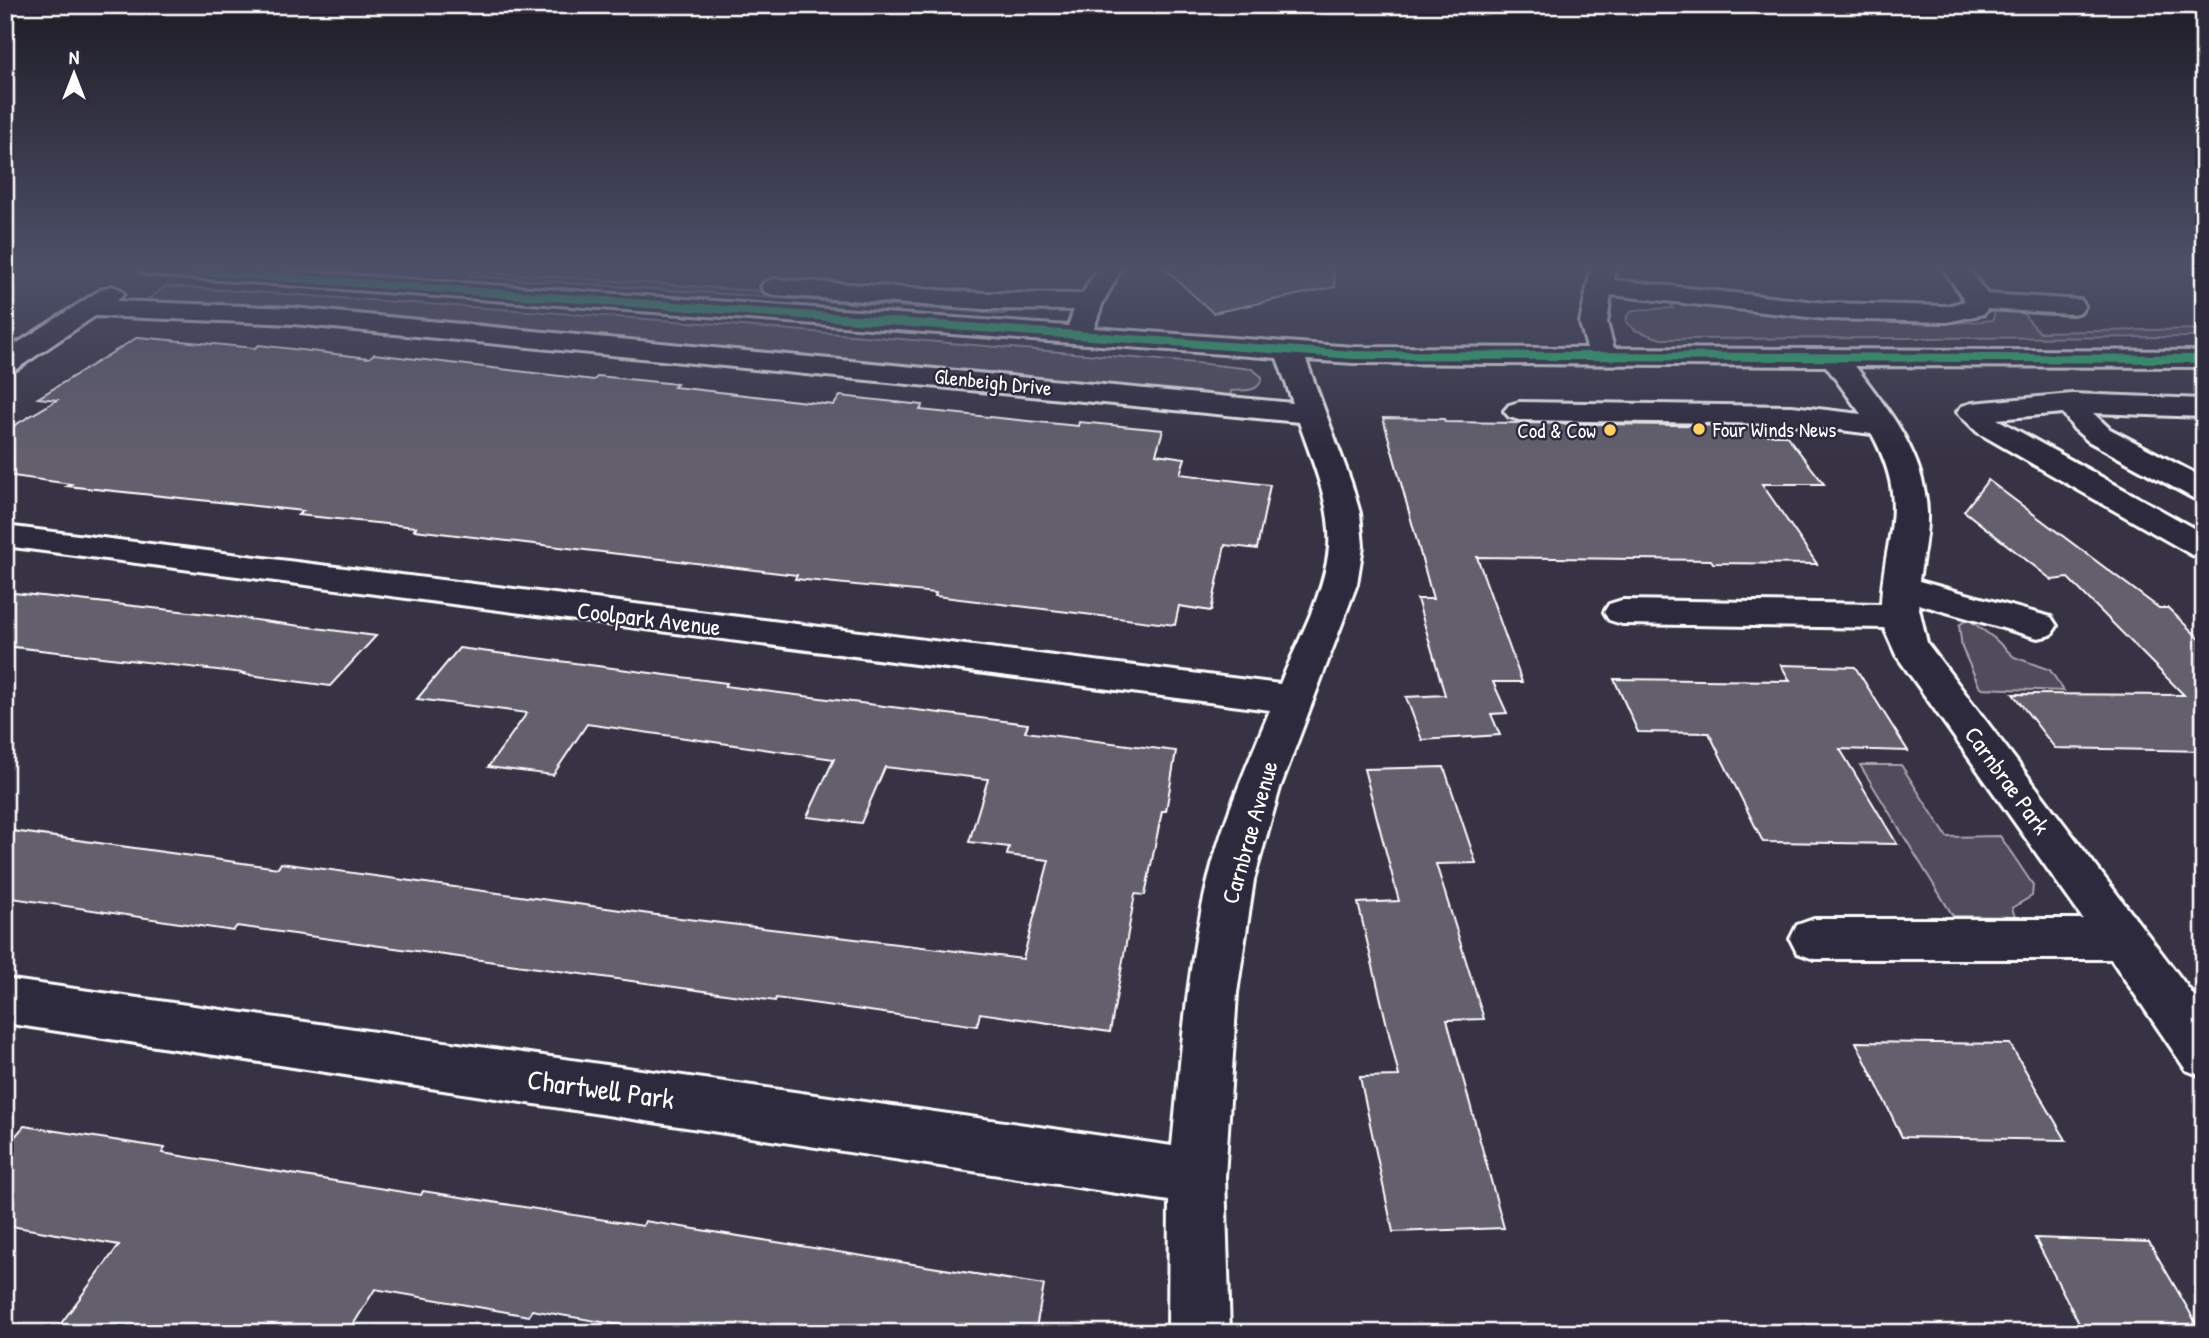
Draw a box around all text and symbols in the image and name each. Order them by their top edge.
north arrow [38,38,108,108]
text: N [69,44,79,70]
street label: Glenbeigh Drive [933,361,1053,403]
place label: Four Winds News [1712,415,1836,444]
place label: Cod & Cow [1517,416,1596,445]
marker: Four Winds News [1691,421,1707,437]
marker: Cod & Cow [1602,422,1618,438]
street label: Coolpark Avenue [576,593,723,643]
street label: Carnbrae Park [1958,719,2058,841]
street label: Carnbrae Avenue [1213,756,1285,907]
street label: Chartwell Park [525,1060,677,1118]

